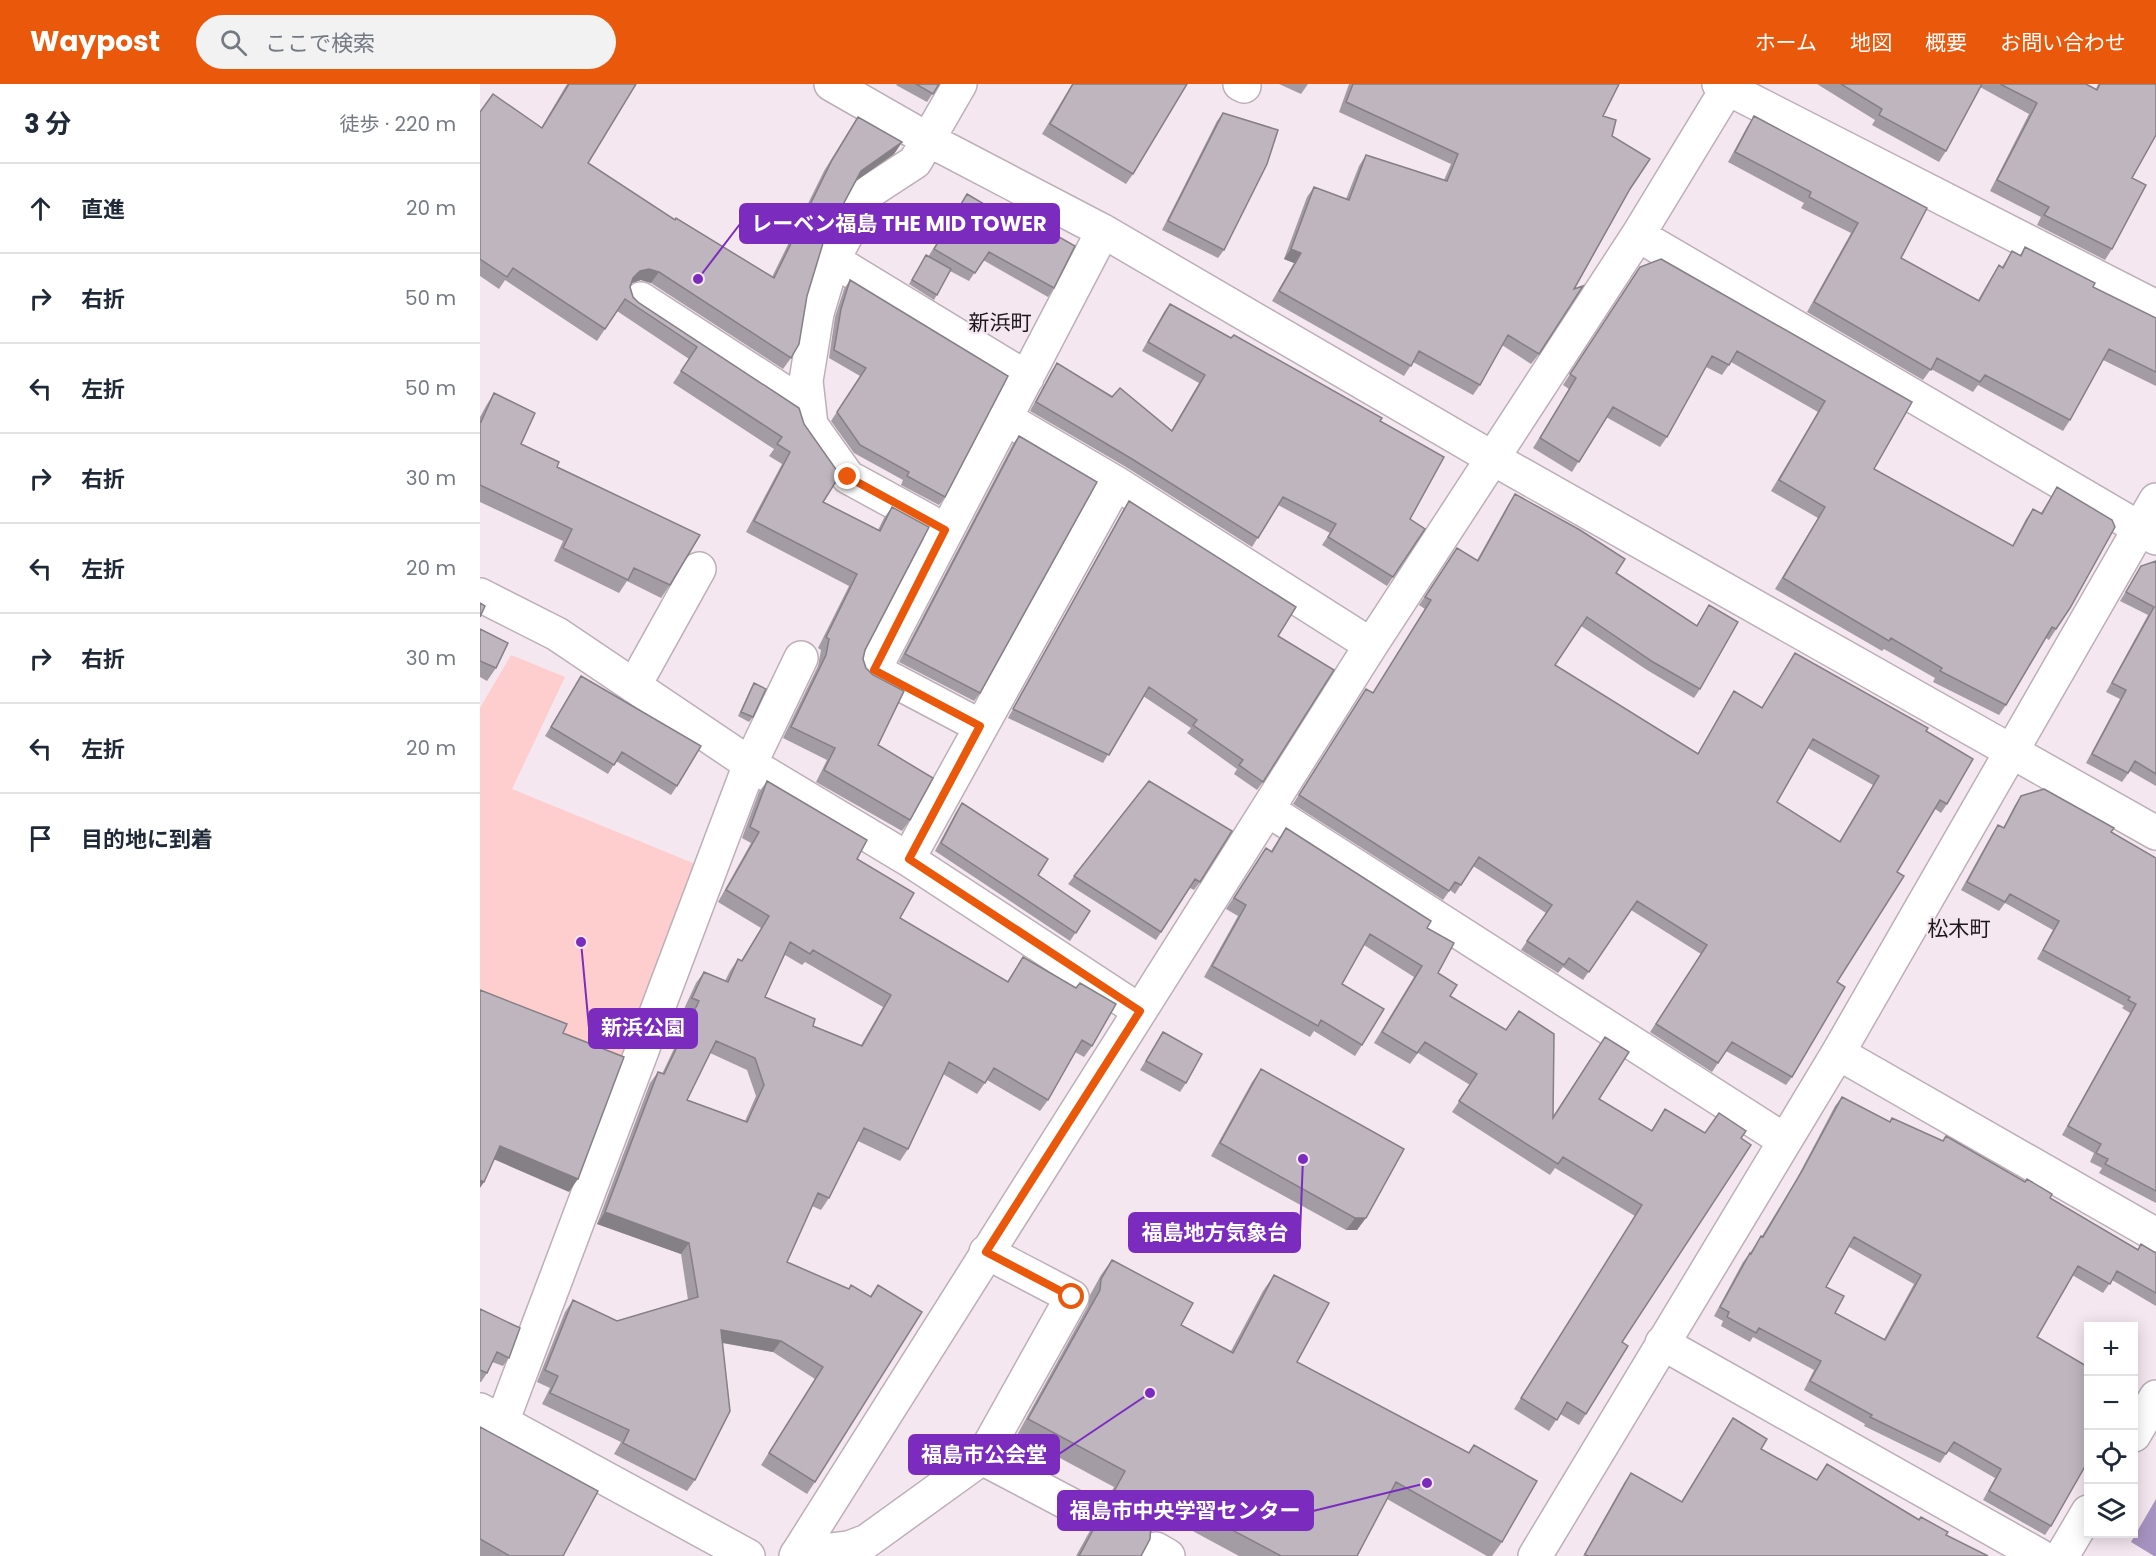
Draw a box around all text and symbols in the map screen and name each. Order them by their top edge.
search box [196,15,616,69]
text: Waypost [30,22,160,61]
icon: search [217,26,250,59]
text: ここで検索 [265,28,375,59]
text: ホーム [1755,28,1817,57]
text: 地図 [1850,28,1892,57]
text: 概要 [1925,28,1967,57]
text: お問い合わせ [2000,28,2126,57]
text: 3 分 [24,106,71,142]
text: 徒歩 · 220 m [340,110,456,138]
icon: ahead [24,192,57,225]
text: 直進 [81,194,125,225]
text: 20 m [406,194,456,222]
callout: レーベン福島 THE MID TOWER [740,204,1059,243]
text: レーベン福島 THE MID TOWER [751,209,1047,238]
icon: right [24,282,57,315]
text: 右折 [81,284,125,315]
text: 50 m [405,284,456,312]
district label: 新浜町 [969,308,1032,337]
icon: left [24,372,57,405]
text: 左折 [81,374,125,405]
text: 50 m [405,374,456,402]
icon: right [24,462,57,495]
route end [834,463,860,489]
text: 右折 [81,464,125,495]
text: 30 m [406,464,456,492]
icon: left [24,552,57,585]
text: 左折 [81,554,125,585]
text: 20 m [406,554,456,582]
icon: right [24,642,57,675]
text: 右折 [81,644,125,675]
text: 30 m [406,644,456,672]
icon: left [24,732,57,765]
text: 左折 [81,734,125,765]
text: 20 m [406,734,456,762]
icon: arrive [24,822,57,855]
text: 目的地に到着 [81,824,213,855]
district label: 松木町 [1928,914,1991,943]
callout: 新浜公園 [589,1009,697,1048]
text: 新浜公園 [601,1013,685,1042]
callout: 福島地方気象台 [1129,1213,1300,1252]
text: 福島地方気象台 [1142,1218,1289,1247]
route start [1058,1283,1084,1309]
map controls [2084,1322,2138,1538]
button: + [2084,1322,2138,1376]
button: − [2084,1376,2138,1430]
button: locate [2084,1430,2138,1484]
callout: 福島市公会堂 [909,1435,1059,1474]
text: 福島市公会堂 [921,1440,1047,1469]
button: layers [2084,1484,2138,1538]
callout: 福島市中央学習センター [1058,1491,1313,1530]
text: 福島市中央学習センター [1070,1496,1301,1525]

